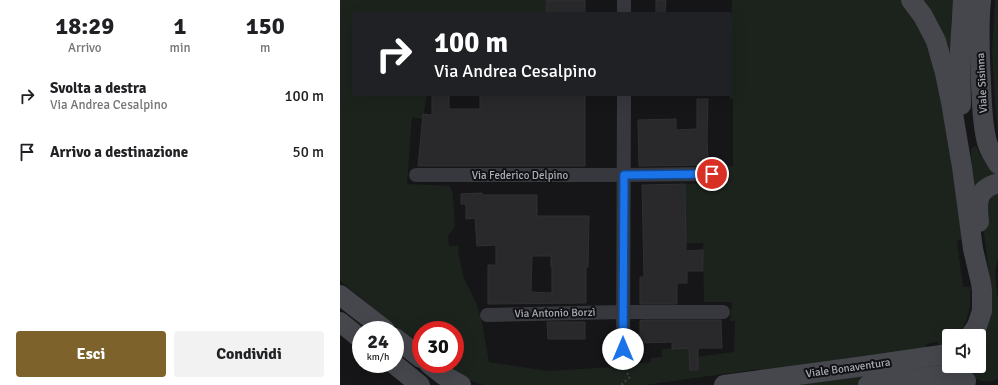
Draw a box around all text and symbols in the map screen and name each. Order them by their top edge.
text: 18:29 [55,11,114,41]
text: 1 [174,11,186,41]
text: 150 [246,11,285,41]
text: 100 m [434,26,508,60]
icon: right [368,28,420,80]
text: Arrivo [68,40,102,56]
text: min [170,40,191,56]
text: m [260,40,270,56]
street label: Viale Sisinna [974,52,990,114]
text: Via Andrea Cesalpino [434,60,597,82]
text: Svolta a destra [50,79,146,97]
icon: right [16,85,38,107]
text: 100 m [284,87,324,105]
text: Via Andrea Cesalpino [50,97,168,113]
icon: arrive [16,141,38,163]
text: Arrivo a destinazione [50,143,188,161]
text: 50 m [293,143,324,161]
pin [695,157,729,191]
icon: arrive [701,163,723,185]
street label: Via Federico Delpino [472,169,568,182]
street label: Via Antonio Borzì [514,306,596,320]
speed limit sign: 30 [412,321,464,373]
position arrow [602,328,644,370]
text: 24 [367,329,389,354]
map controls [942,329,986,373]
button: sound [942,329,986,373]
button: Esci [16,331,166,377]
button: Condividi [174,331,324,377]
text: km/h [367,351,389,363]
street label: Viale Bonaventura [805,356,892,380]

